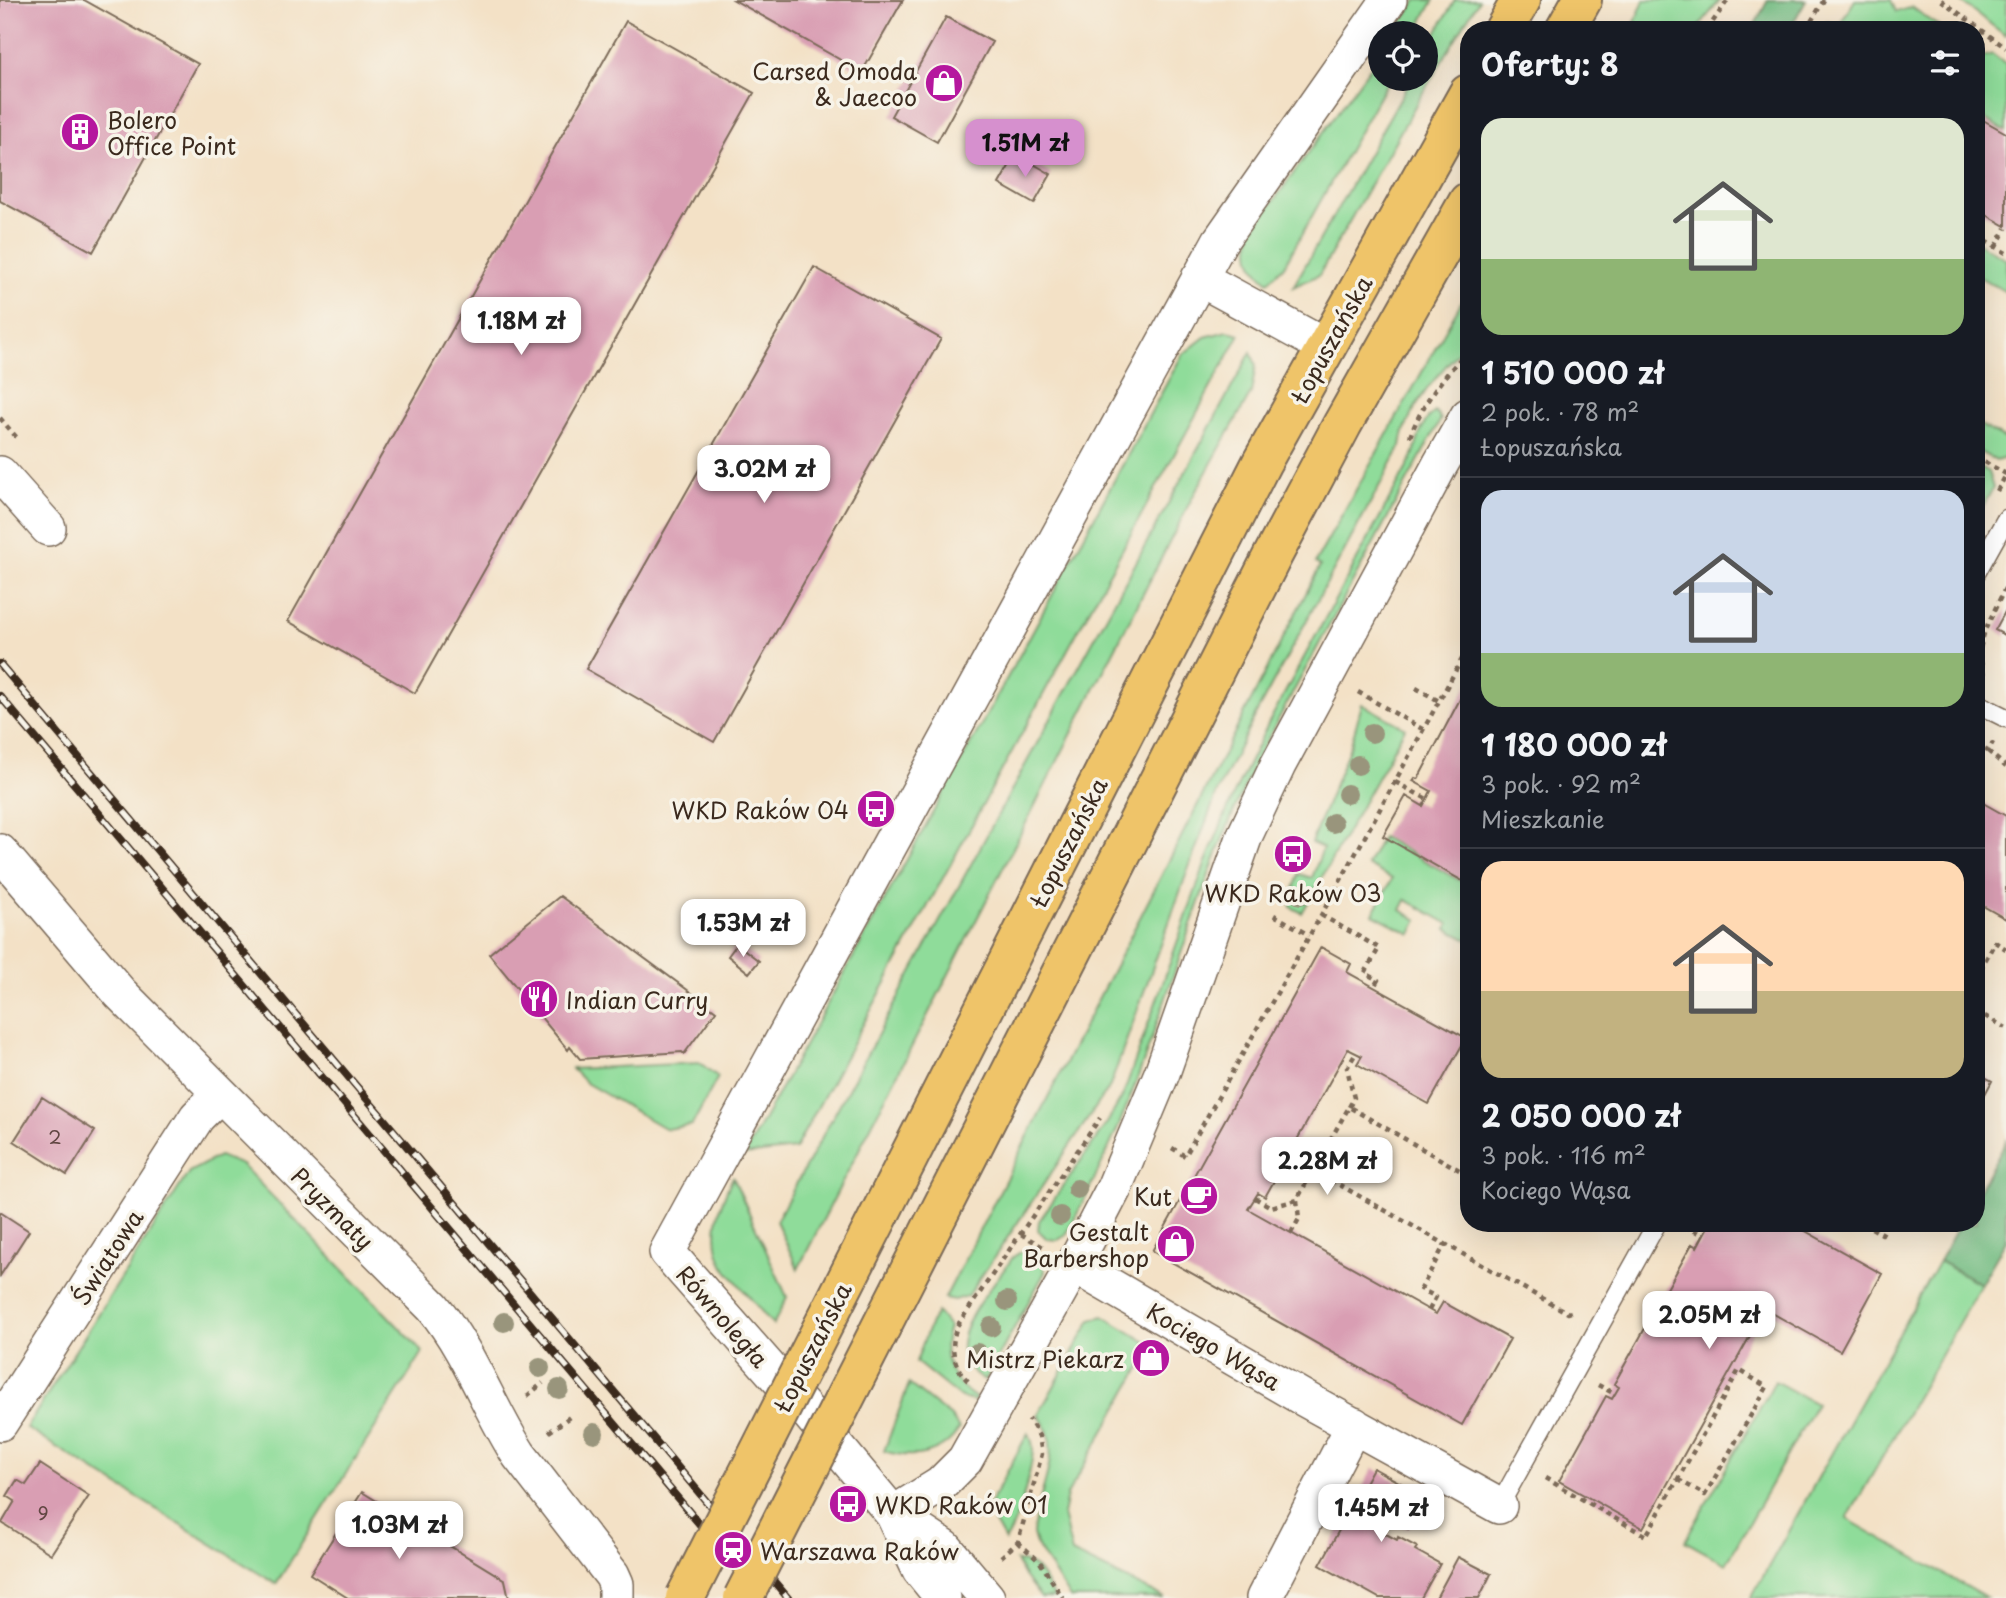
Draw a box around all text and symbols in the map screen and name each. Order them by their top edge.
map controls [1368,21,1438,91]
button: locate [1368,21,1438,91]
text: Oferty: 8 [1481,41,1619,86]
icon: filters [1926,44,1964,82]
place label: Carsed Omoda & Jaecoo [752,53,917,114]
shop icon: Carsed Omoda & Jaecoo [923,62,965,104]
place label: Bolero Office Point [107,102,236,163]
building icon: Bolero Office Point [59,111,101,153]
pin: 1.51M zł [953,120,1097,179]
text: 1.51M zł [981,124,1069,159]
icon: home [1660,163,1786,289]
street label: Łopuszańska [1281,268,1381,410]
pin: 1.18M zł [449,298,593,357]
text: 1.18M zł [477,302,565,337]
text: 1 510 000 zł [1481,349,1664,394]
text: 2 pok. · 78 m² [1481,394,1639,429]
text: Łopuszańska [1481,429,1622,464]
pin: 3.02M zł [692,446,836,505]
text: 3.02M zł [713,450,815,485]
icon: home [1660,535,1786,661]
text: 1 180 000 zł [1481,721,1666,766]
text: 3 pok. · 92 m² [1481,766,1641,801]
street label: Łopuszańska [1020,771,1116,914]
bus stop icon: WKD Raków 04 [855,788,897,830]
place label: WKD Raków 04 [672,792,849,827]
text: Mieszkanie [1481,801,1605,836]
bus stop icon: WKD Raków 03 [1272,833,1314,875]
place label: WKD Raków 03 [1205,875,1381,910]
pin: 1.53M zł [671,900,815,959]
text: 1.53M zł [697,904,789,939]
icon: home [1660,906,1786,1032]
restaurant icon: Indian Curry [518,978,560,1020]
place label: Indian Curry [566,982,708,1017]
text: 2 050 000 zł [1481,1092,1680,1137]
house number: 2 [48,1122,62,1150]
text: 3 pok. · 116 m² [1481,1137,1646,1172]
pin: 2.28M zł [1255,1138,1399,1197]
text: 2.28M zł [1278,1142,1376,1177]
street label: Pryzmaty [284,1159,382,1257]
text: Kociego Wąsa [1481,1172,1630,1207]
cafe icon: Kut [1178,1175,1220,1217]
place label: Kut [1134,1179,1172,1214]
street label: Światowa [63,1202,152,1312]
place label: Gestalt Barbershop [1023,1214,1149,1275]
shop icon: Gestalt Barbershop [1155,1223,1197,1265]
street label: Równoległa [669,1257,778,1375]
street label: Łopuszańska [764,1276,860,1419]
pin: 2.05M zł [1637,1292,1781,1351]
street label: Kociego Wąsa [1141,1293,1288,1399]
text: 2.05M zł [1658,1296,1760,1331]
shop icon: Mistrz Piekarz [1130,1337,1172,1379]
place label: Mistrz Piekarz [966,1341,1124,1376]
bus stop icon: WKD Raków 01 [827,1483,869,1525]
pin: 1.45M zł [1309,1484,1453,1544]
place label: WKD Raków 01 [875,1487,1048,1522]
text: 1.45M zł [1334,1489,1428,1524]
house number: 9 [37,1498,49,1526]
pin: 1.03M zł [327,1502,471,1561]
text: 1.03M zł [351,1506,447,1541]
station icon: Warszawa Raków [712,1529,754,1571]
place label: Warszawa Raków [760,1533,959,1568]

